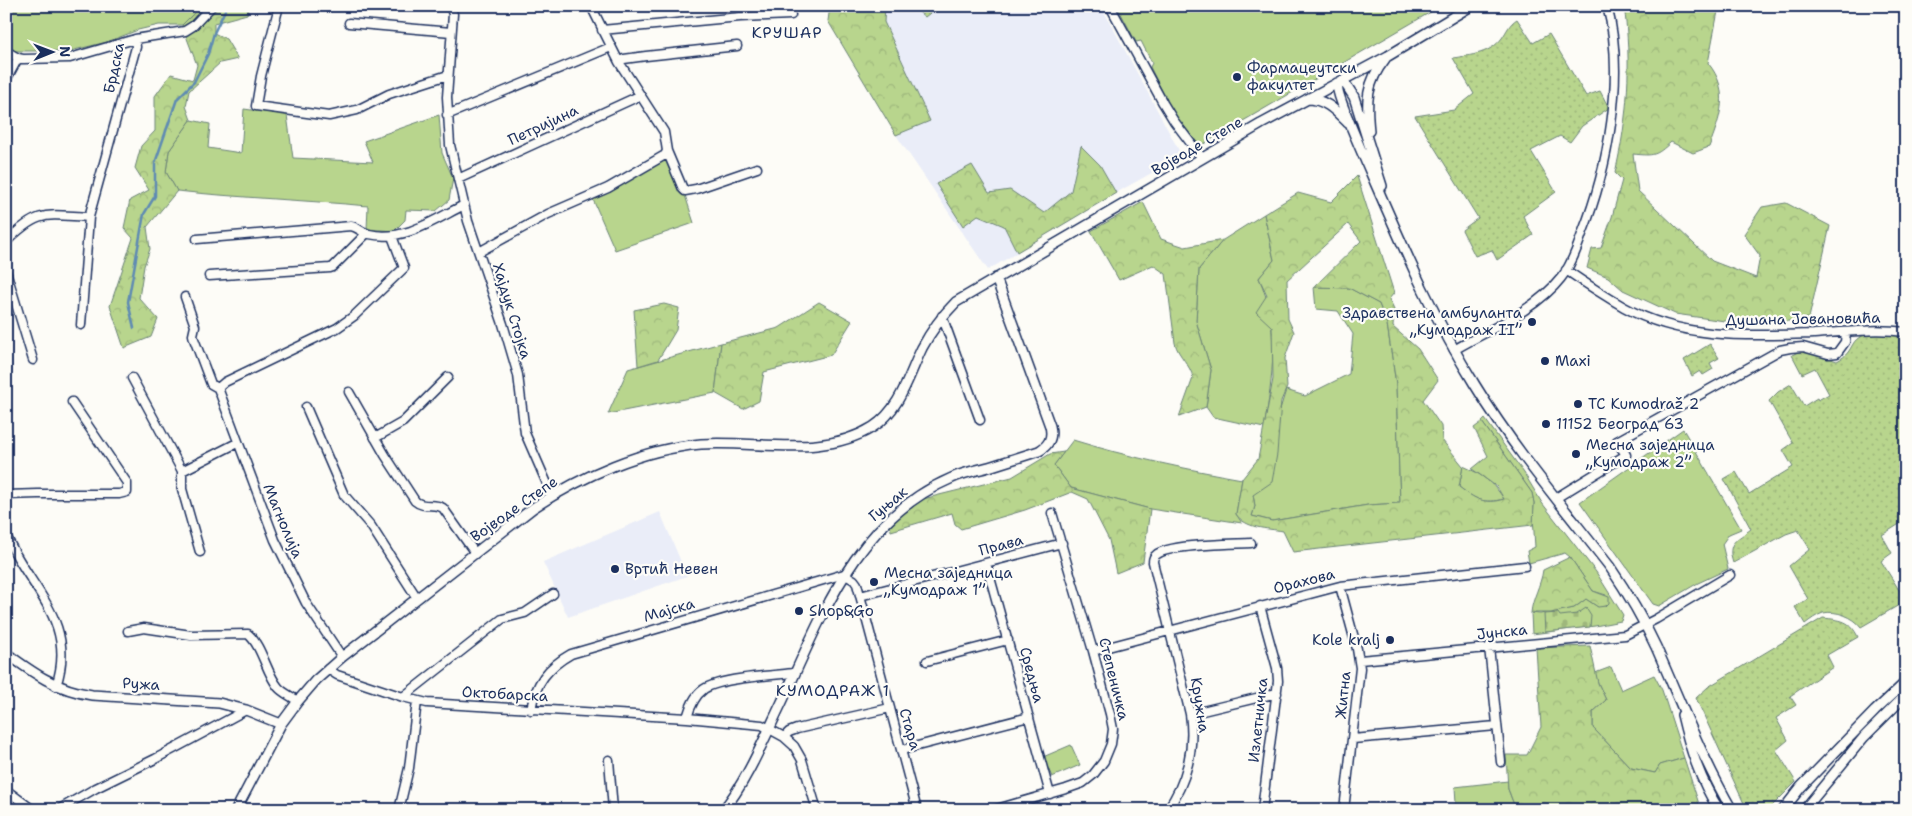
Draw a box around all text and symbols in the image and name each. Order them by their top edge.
district label: КРУШАР [751,22,823,43]
north arrow [28,28,78,78]
street label: Брдска [99,40,129,95]
text: N [56,46,74,57]
place label: Фармацеутски факултет [1247,58,1357,95]
marker: Фармацеутски факултет [1231,71,1243,83]
street label: Петријина [505,100,582,150]
street label: Војводе Степе [1148,112,1246,180]
street label: Хајдук Стојка [488,261,536,362]
place label: Здравствена амбуланта „Кумодраж II” [1342,303,1523,340]
street label: Душана Јовановића [1725,308,1881,330]
marker: Здравствена амбуланта „Кумодраж II” [1526,316,1538,328]
place label: Maxi [1555,351,1591,371]
marker: Maxi [1539,355,1551,367]
place label: TC Kumodraž 2 [1588,394,1699,414]
marker: TC Kumodraž 2 [1572,398,1584,410]
place label: 11152 Београд 63 [1556,414,1684,434]
marker: 11152 Београд 63 [1540,418,1552,430]
place label: Месна заједница „Кумодраж 2” [1585,435,1715,472]
marker: Месна заједница „Кумодраж 2” [1570,448,1582,460]
street label: Војводе Степе [466,471,562,547]
street label: Магнолија [258,481,308,562]
street label: Гуњак [864,482,912,526]
street label: Права [977,529,1026,560]
place label: Вртић Невен [625,559,718,579]
marker: Вртић Невен [609,563,621,575]
place label: Месна заједница „Кумодраж 1” [883,563,1013,600]
street label: Орахова [1271,564,1337,598]
marker: Месна заједница „Кумодраж 1” [868,576,880,588]
street label: Мајска [641,593,697,627]
place label: Shop&Go [809,601,874,621]
marker: Shop&Go [793,605,805,617]
street label: Јунска [1476,619,1529,645]
place label: Kole kralj [1312,630,1380,650]
marker: Kole kralj [1384,634,1396,646]
street label: Степеничка [1094,636,1134,723]
street label: Средња [1015,645,1049,706]
street label: Житна [1331,670,1356,720]
street label: Ружа [122,673,161,695]
street label: Кружна [1186,676,1214,735]
street label: Излетничка [1244,676,1272,763]
district label: КУМОДРАЖ 1 [776,680,890,701]
street label: Октобарска [461,682,549,706]
street label: Стара [895,706,926,753]

